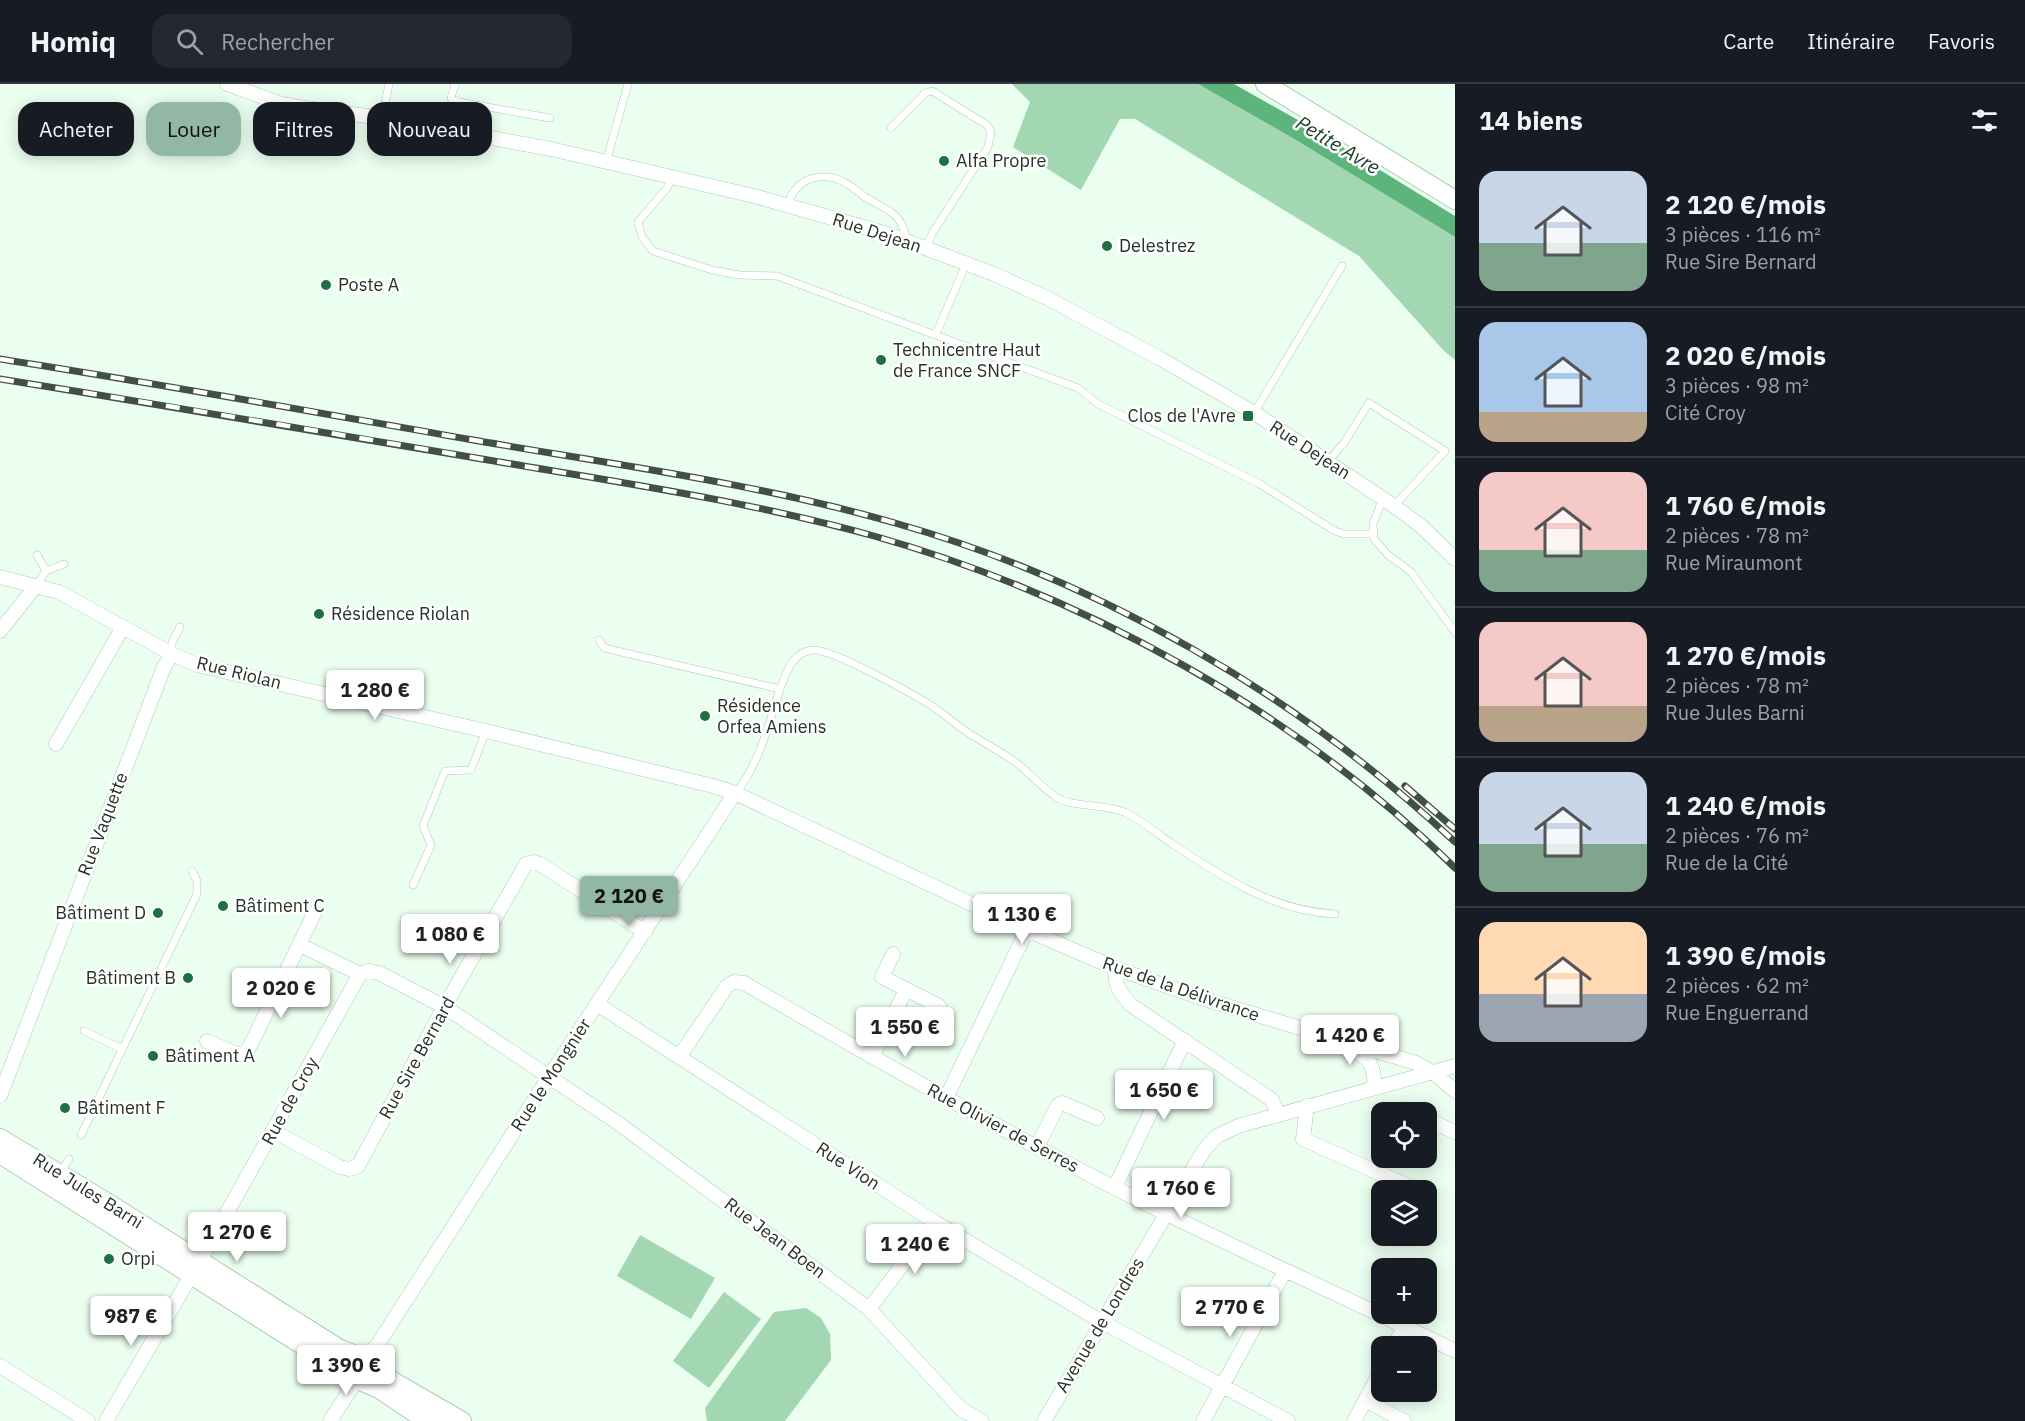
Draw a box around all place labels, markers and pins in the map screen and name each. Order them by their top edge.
place label: Alfa Propre [956,149,1046,172]
marker: Alfa Propre [937,154,951,168]
place label: Delestrez [1119,234,1195,257]
marker: Delestrez [1100,239,1114,253]
place label: Poste A [338,273,400,296]
marker: Poste A [319,278,333,292]
place label: Technicentre Haut de France SNCF [893,338,1041,382]
marker: Technicentre Haut de France SNCF [874,353,888,367]
place label: Clos de l'Avre [1127,404,1236,427]
marker: Clos de l'Avre [1241,409,1255,423]
place label: Résidence Riolan [331,602,470,625]
marker: Résidence Riolan [312,607,326,621]
pin: 1 280 € [320,670,430,721]
place label: Résidence Orfea Amiens [717,694,827,738]
marker: Résidence Orfea Amiens [698,709,712,723]
pin: 2 120 € [574,876,684,927]
place label: Bâtiment C [235,894,325,917]
pin: 1 130 € [967,894,1077,945]
marker: Bâtiment C [216,899,230,913]
place label: Bâtiment D [55,901,146,924]
marker: Bâtiment D [151,906,165,920]
pin: 1 080 € [395,914,505,965]
place label: Bâtiment B [86,966,176,989]
pin: 2 020 € [226,968,336,1019]
marker: Bâtiment B [181,971,195,985]
pin: 1 550 € [850,1007,960,1058]
pin: 1 420 € [1295,1015,1405,1066]
place label: Bâtiment A [165,1044,256,1067]
marker: Bâtiment A [146,1049,160,1063]
pin: 1 650 € [1109,1070,1219,1121]
place label: Bâtiment F [77,1096,166,1119]
marker: Bâtiment F [58,1101,72,1115]
pin: 1 760 € [1126,1168,1236,1219]
pin: 1 270 € [182,1212,292,1263]
pin: 1 240 € [860,1224,970,1275]
place label: Orpi [121,1247,155,1270]
marker: Orpi [102,1252,116,1266]
pin: 2 770 € [1175,1287,1285,1338]
pin: 987 € [89,1296,173,1347]
pin: 1 390 € [291,1345,401,1396]

